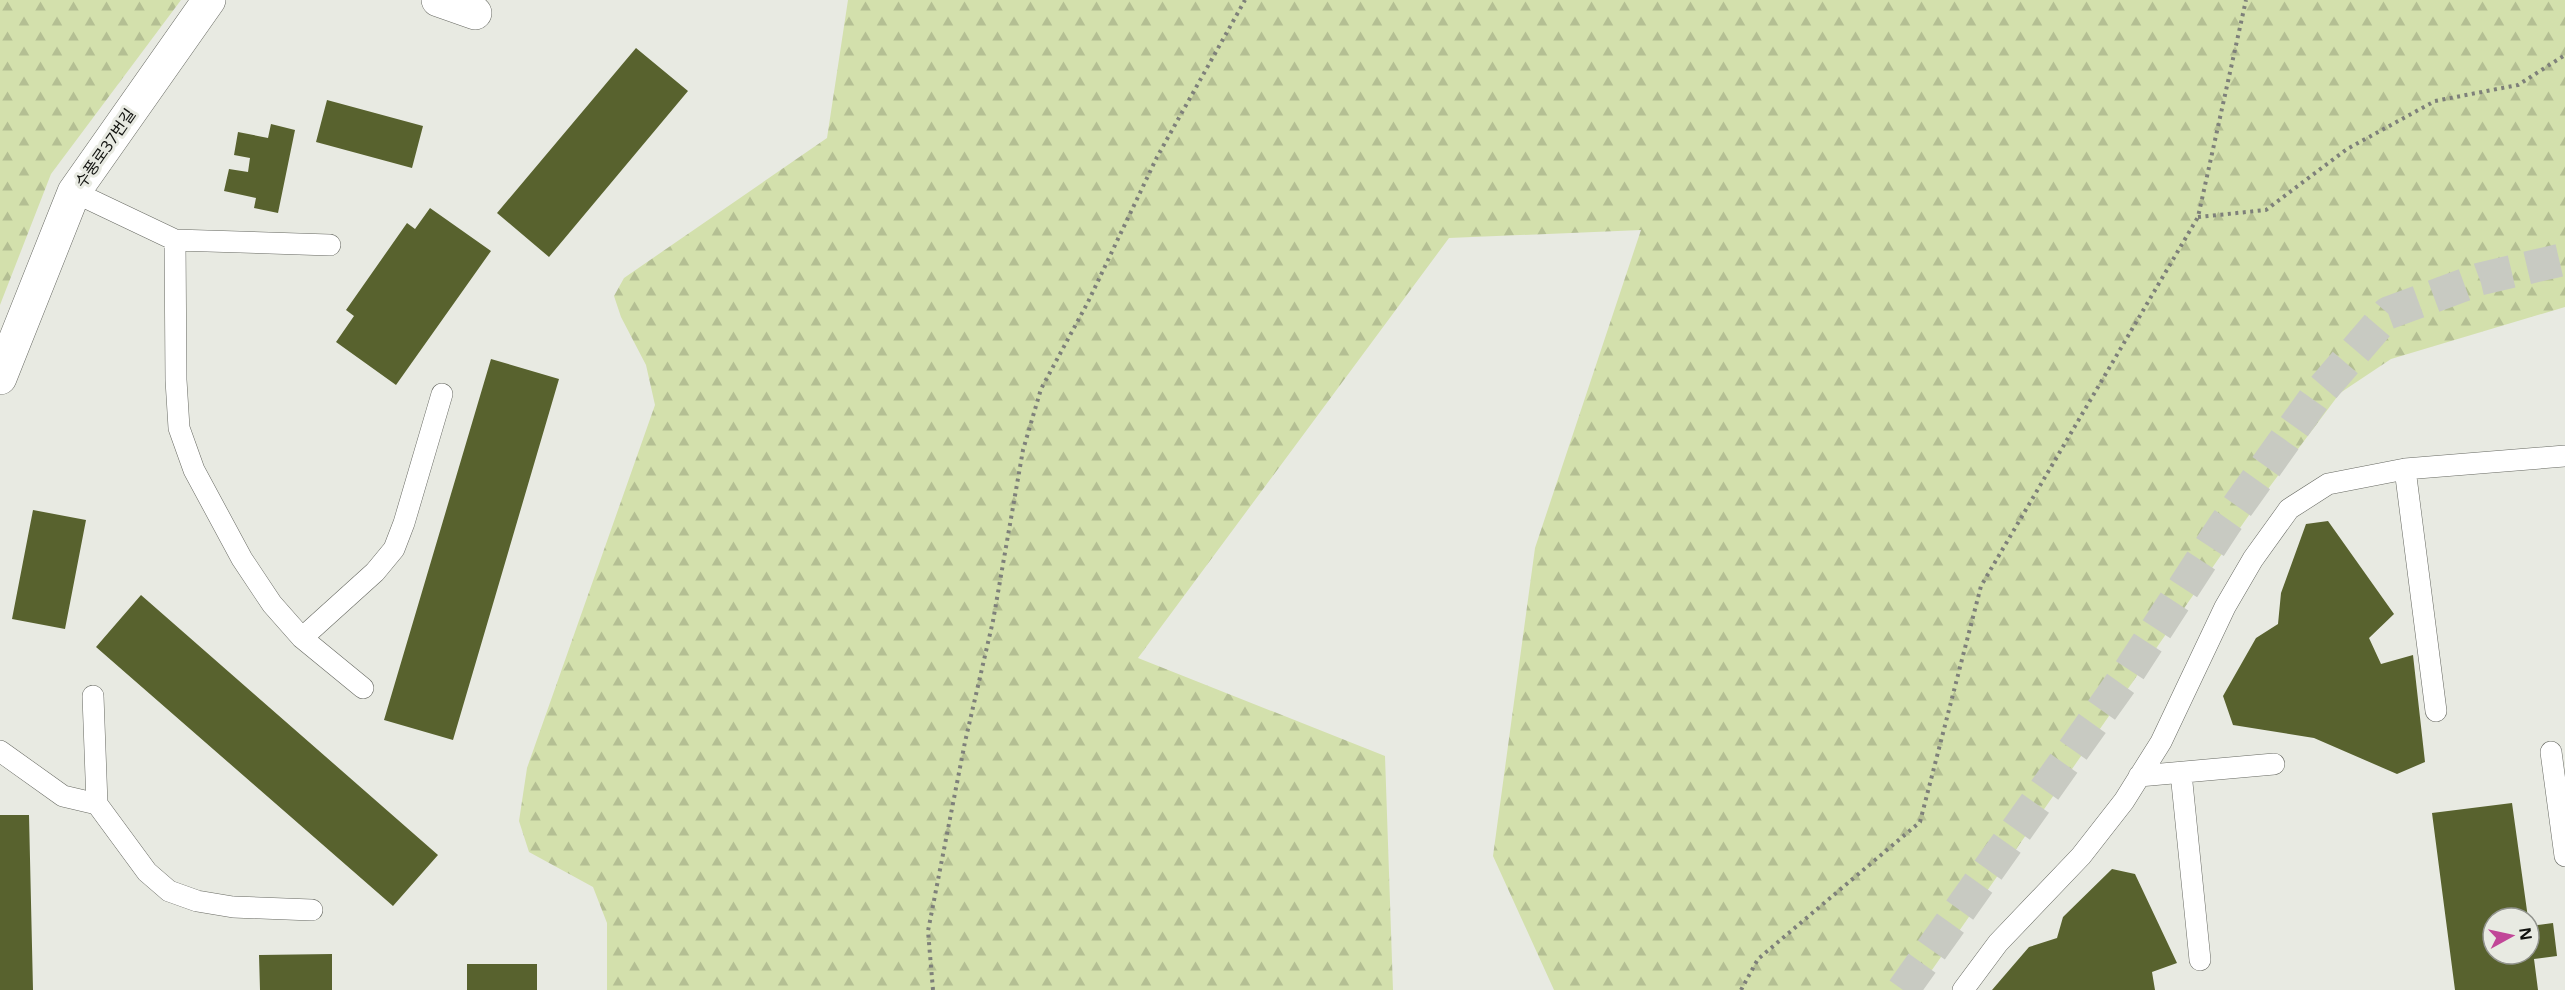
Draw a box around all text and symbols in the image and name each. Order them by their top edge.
street label: 수풍로37번길 [70,104,140,192]
north arrow [2481,906,2541,966]
text: N [2514,926,2538,942]

